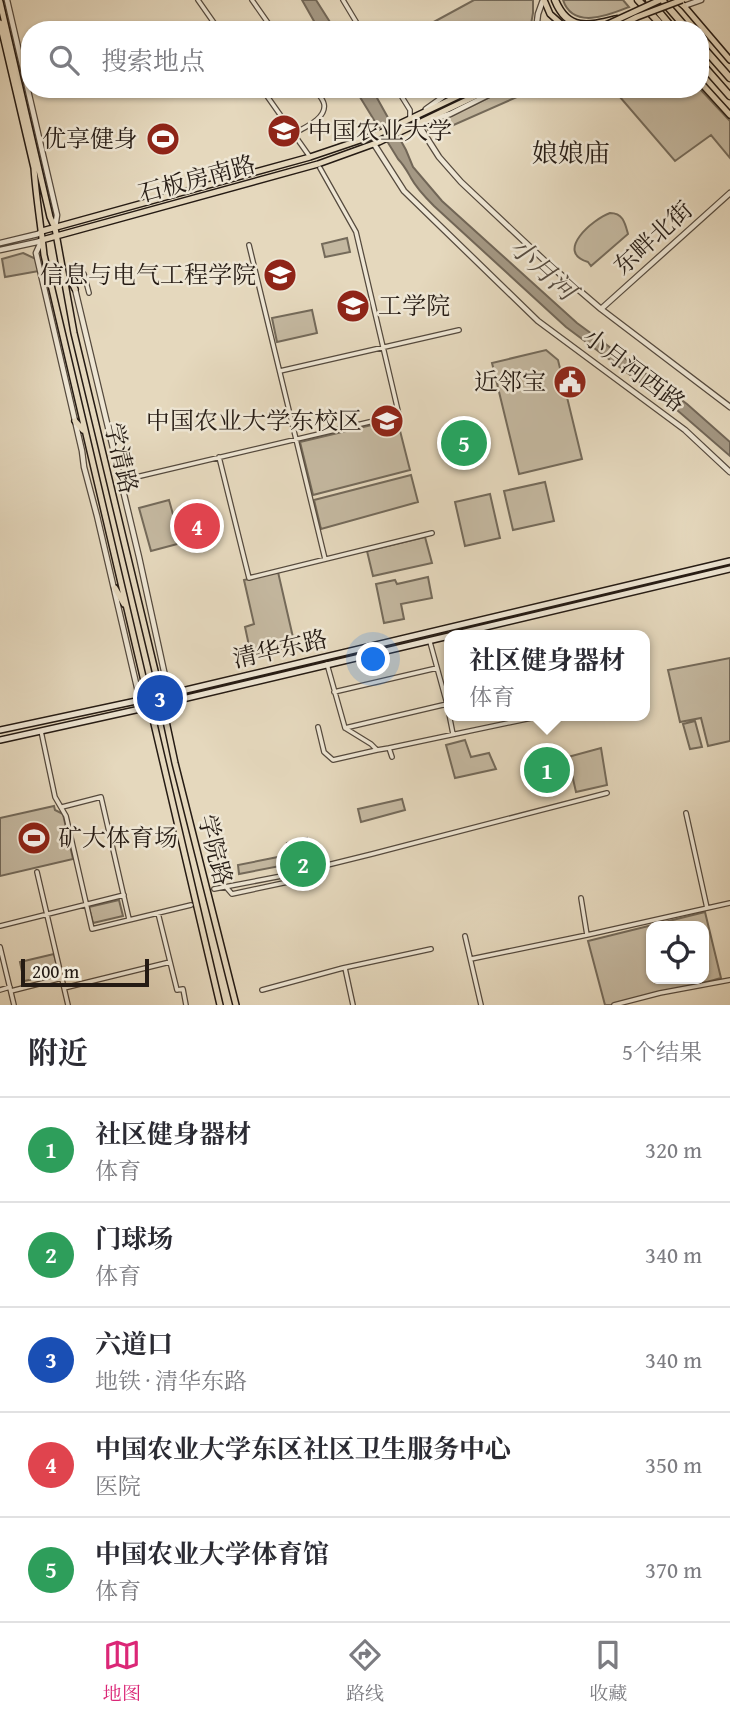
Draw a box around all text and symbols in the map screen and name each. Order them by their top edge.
search box [21,21,709,98]
icon: search [45,41,83,79]
text: 搜索地点 [101,41,205,80]
school or university icon: 中国农业大学 [265,112,303,150]
place label: 中国农业大学 [308,113,452,148]
sports icon: 优享健身 [144,120,182,158]
place label: 优享健身 [42,121,138,156]
district label: 娘娘庙 [532,133,610,172]
street label: 石板房南路 [134,146,259,211]
street label: 东畔北街 [605,193,700,283]
water label: 小月河 [501,228,588,312]
school or university icon: 信息与电气工程学院 [261,256,299,294]
place label: 信息与电气工程学院 [40,257,256,292]
school or university icon: 工学院 [334,287,372,325]
place label: 工学院 [378,288,450,323]
street label: 小月河西路 [576,320,693,420]
public building icon: 近邻宝 [551,363,589,401]
place label: 近邻宝 [474,364,546,399]
school or university icon: 中国农业大学东校区 [368,402,406,440]
place label: 中国农业大学东校区 [146,403,362,438]
pin: 5 [441,417,487,469]
street label: 学清路 [96,419,147,497]
pin: 4 [174,500,220,552]
street label: 清华东路 [229,621,331,676]
popup [444,630,650,721]
text: 社区健身器材 [469,640,625,679]
your location [356,642,390,676]
pin: 3 [137,672,183,724]
text: 体育 [469,680,515,713]
pin: 1 [524,744,570,796]
street label: 学院路 [190,811,241,889]
sports icon: 矿大体育场 [15,819,53,857]
place label: 矿大体育场 [58,820,178,855]
pin: 2 [280,838,326,890]
map controls [646,921,709,984]
button: locate [646,921,709,984]
scale bar [21,956,149,988]
text: 200 m [32,957,79,985]
text: 附近 [28,1030,88,1074]
text: 5个结果 [622,1035,702,1068]
text: 社区健身器材 [95,1114,251,1153]
text: 1 [45,1133,57,1166]
text: 320 m [645,1133,702,1166]
text: 体育 [95,1154,141,1187]
text: 门球场 [95,1219,173,1258]
text: 2 [45,1238,57,1271]
text: 340 m [645,1238,702,1271]
text: 体育 [95,1259,141,1292]
text: 六道口 [95,1324,173,1363]
text: 3 [45,1343,57,1376]
text: 340 m [645,1343,702,1376]
text: 地铁 · 清华东路 [95,1364,247,1397]
text: 中国农业大学东区社区卫生服务中心 [95,1429,511,1468]
text: 4 [45,1448,57,1481]
text: 350 m [645,1448,702,1481]
text: 医院 [95,1469,141,1502]
text: 中国农业大学体育馆 [95,1534,329,1573]
text: 5 [45,1553,57,1586]
text: 370 m [645,1553,702,1586]
text: 体育 [95,1574,141,1607]
tab: 地图 [103,1636,141,1707]
tab: 路线 [346,1636,384,1707]
tab: 收藏 [589,1636,627,1707]

